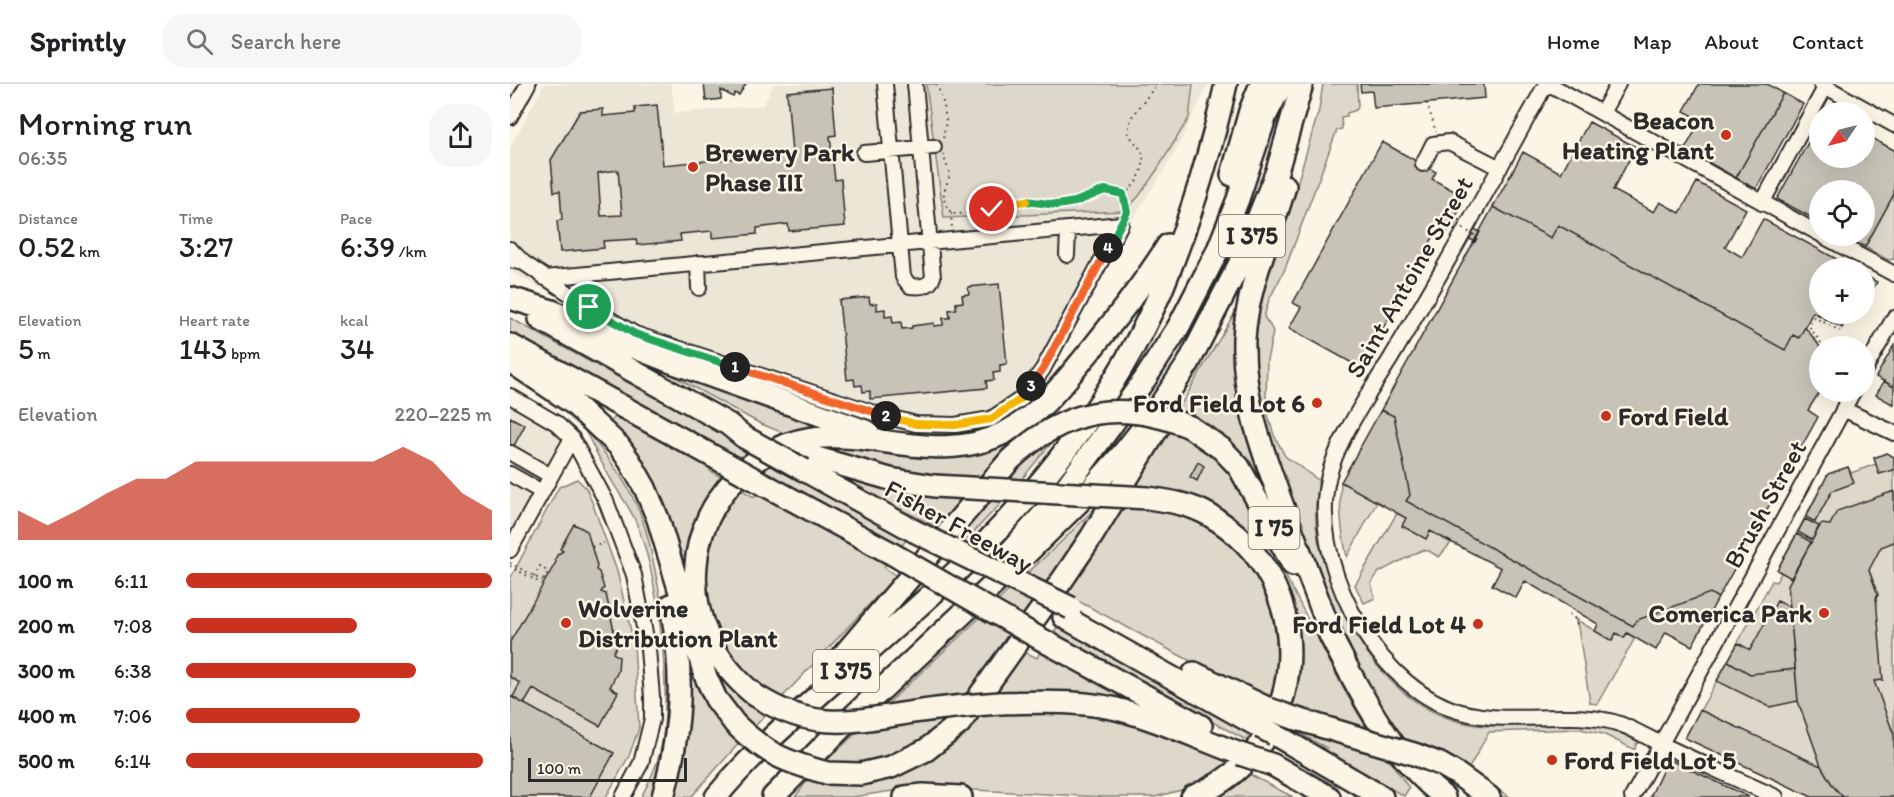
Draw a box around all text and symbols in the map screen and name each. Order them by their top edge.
search box [162,14,582,68]
text: Sprintly [30,24,126,58]
icon: search [183,25,216,58]
text: Search here [231,28,341,55]
text: Home [1547,29,1600,54]
text: Map [1633,29,1672,54]
text: About [1705,29,1759,54]
text: Contact [1792,29,1864,54]
north arrow [1809,102,1875,168]
map controls [1809,102,1875,402]
text: Morning run [18,104,193,143]
button: share [429,104,492,167]
place label: Beacon Heating Plant [1562,104,1714,166]
marker: Beacon Heating Plant [1719,128,1733,142]
place label: Brewery Park Phase III [705,136,855,198]
text: 06:35 [18,146,67,170]
marker: Brewery Park Phase III [686,160,700,174]
street label: Saint Antoine Street [1338,170,1480,384]
button: locate [1809,180,1875,246]
pin [966,183,1017,234]
icon: check [975,192,1008,225]
text: Distance [18,209,78,228]
text: Time [179,209,213,228]
text: Pace [340,209,372,228]
road number: I 375 [1219,215,1285,257]
text: 0.52 [18,228,75,265]
text: 3:27 [179,228,233,265]
text: 6:39 [340,228,395,265]
pin: 4 [1093,233,1123,263]
text: 4 [1103,238,1113,257]
text: km [75,242,100,261]
text: /km [395,242,427,261]
button: + [1809,258,1875,324]
pin [563,281,614,332]
icon: arrive [572,290,605,323]
text: Elevation [18,311,82,330]
text: Heart rate [179,311,250,330]
text: kcal [340,311,368,330]
text: 5 [18,330,34,367]
text: 143 [179,330,227,367]
text: 34 [340,330,374,367]
button: − [1809,336,1875,402]
text: m [34,344,51,363]
text: bpm [227,344,261,363]
pin: 1 [720,352,750,382]
text: 1 [731,357,739,376]
pin: 3 [1016,371,1046,401]
text: 3 [1027,376,1035,395]
place label: Ford Field Lot 6 [1133,387,1305,419]
marker: Ford Field Lot 6 [1310,396,1324,410]
place label: Ford Field [1618,400,1729,432]
pin: 2 [871,401,901,431]
text: Elevation [18,402,97,426]
text: 220–225 m [395,402,492,426]
text: 2 [882,406,890,425]
marker: Ford Field [1599,409,1613,423]
street label: Brush Street [1717,434,1813,574]
street label: Fisher Freeway [879,472,1039,580]
road number: I 75 [1248,507,1299,549]
text: 100 m [18,569,73,593]
text: 6:11 [114,569,148,593]
place label: Wolverine Distribution Plant [578,592,778,654]
place label: Comerica Park [1649,597,1813,629]
marker: Comerica Park [1817,606,1831,620]
place label: Ford Field Lot 4 [1292,608,1466,640]
text: 200 m [18,614,74,638]
text: 7:08 [114,614,152,638]
marker: Wolverine Distribution Plant [559,616,573,630]
marker: Ford Field Lot 4 [1471,617,1485,631]
road number: I 375 [813,650,879,692]
text: 300 m [18,659,75,683]
text: 6:38 [114,659,151,683]
text: 400 m [18,704,76,728]
text: 7:06 [114,704,152,728]
place label: Ford Field Lot 5 [1564,744,1736,776]
text: 500 m [18,749,74,773]
text: 6:14 [114,749,151,773]
marker: Ford Field Lot 5 [1545,753,1559,767]
scale bar [528,755,687,782]
text: 100 m [537,759,581,778]

